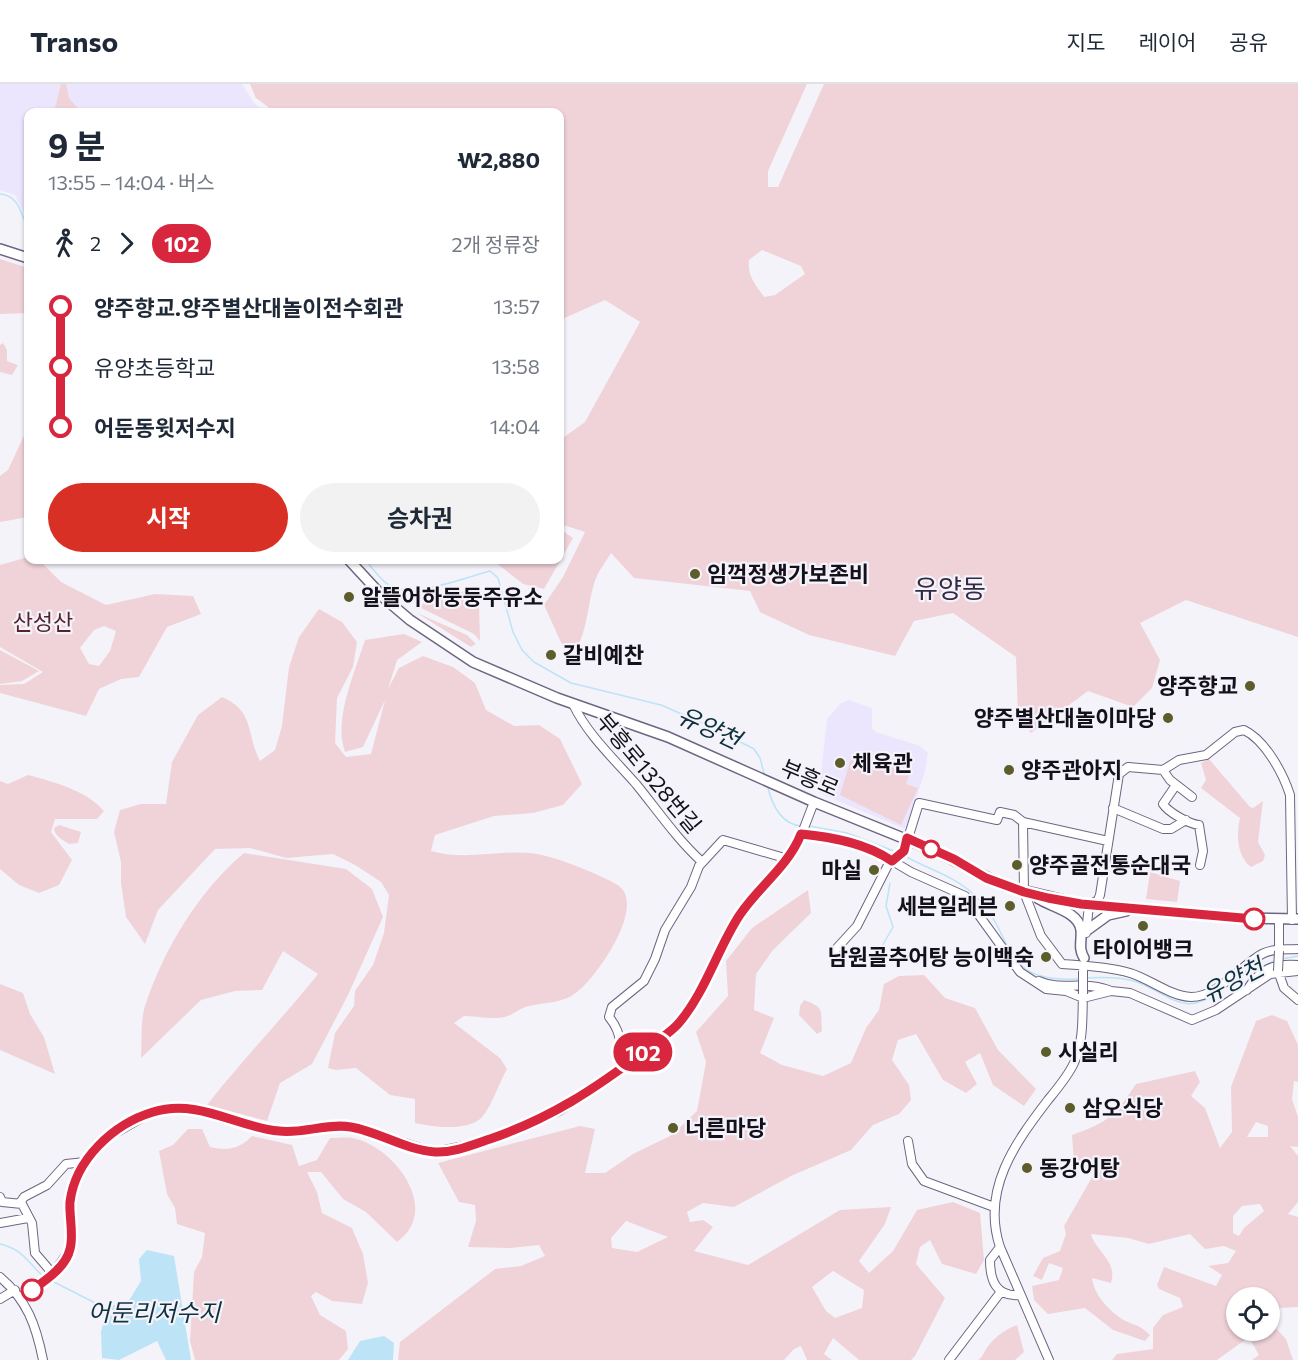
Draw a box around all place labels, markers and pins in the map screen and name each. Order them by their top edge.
place label: 임꺽정생가보존비 [707,560,869,587]
marker: 임꺽정생가보존비 [688,567,702,581]
place label: 알뜰어하둥둥주유소 [361,583,543,610]
marker: 알뜰어하둥둥주유소 [342,590,356,604]
place label: 갈비예찬 [563,641,644,668]
marker: 갈비예찬 [544,648,558,662]
place label: 양주향교 [1157,672,1238,699]
marker: 양주향교 [1243,679,1257,693]
place label: 양주별산대놀이마당 [974,704,1156,731]
marker: 양주별산대놀이마당 [1161,711,1175,725]
place label: 체육관 [852,749,913,776]
marker: 체육관 [833,756,847,770]
place label: 양주관아지 [1021,756,1122,783]
marker: 양주관아지 [1002,763,1016,777]
unlabelled marker [922,840,940,858]
place label: 양주골전통순대국 [1029,851,1191,878]
place label: 마실 [822,856,862,883]
marker: 양주골전통순대국 [1010,858,1024,872]
marker: 마실 [867,863,881,877]
place label: 세븐일레븐 [897,892,998,919]
marker: 세븐일레븐 [1003,899,1017,913]
unlabelled marker [1243,908,1265,930]
marker: 타이어뱅크 [1136,919,1150,933]
place label: 타이어뱅크 [1092,935,1194,962]
place label: 남원골추어탕 능이백숙 [827,943,1034,970]
marker: 남원골추어탕 능이백숙 [1039,950,1053,964]
place label: 시실리 [1058,1038,1119,1065]
marker: 시실리 [1039,1045,1053,1059]
place label: 삼오식당 [1082,1094,1163,1121]
marker: 삼오식당 [1063,1101,1077,1115]
place label: 너른마당 [685,1114,766,1141]
marker: 너른마당 [666,1121,680,1135]
place label: 동강어탕 [1039,1154,1120,1181]
marker: 동강어탕 [1020,1161,1034,1175]
unlabelled marker [21,1279,43,1301]

